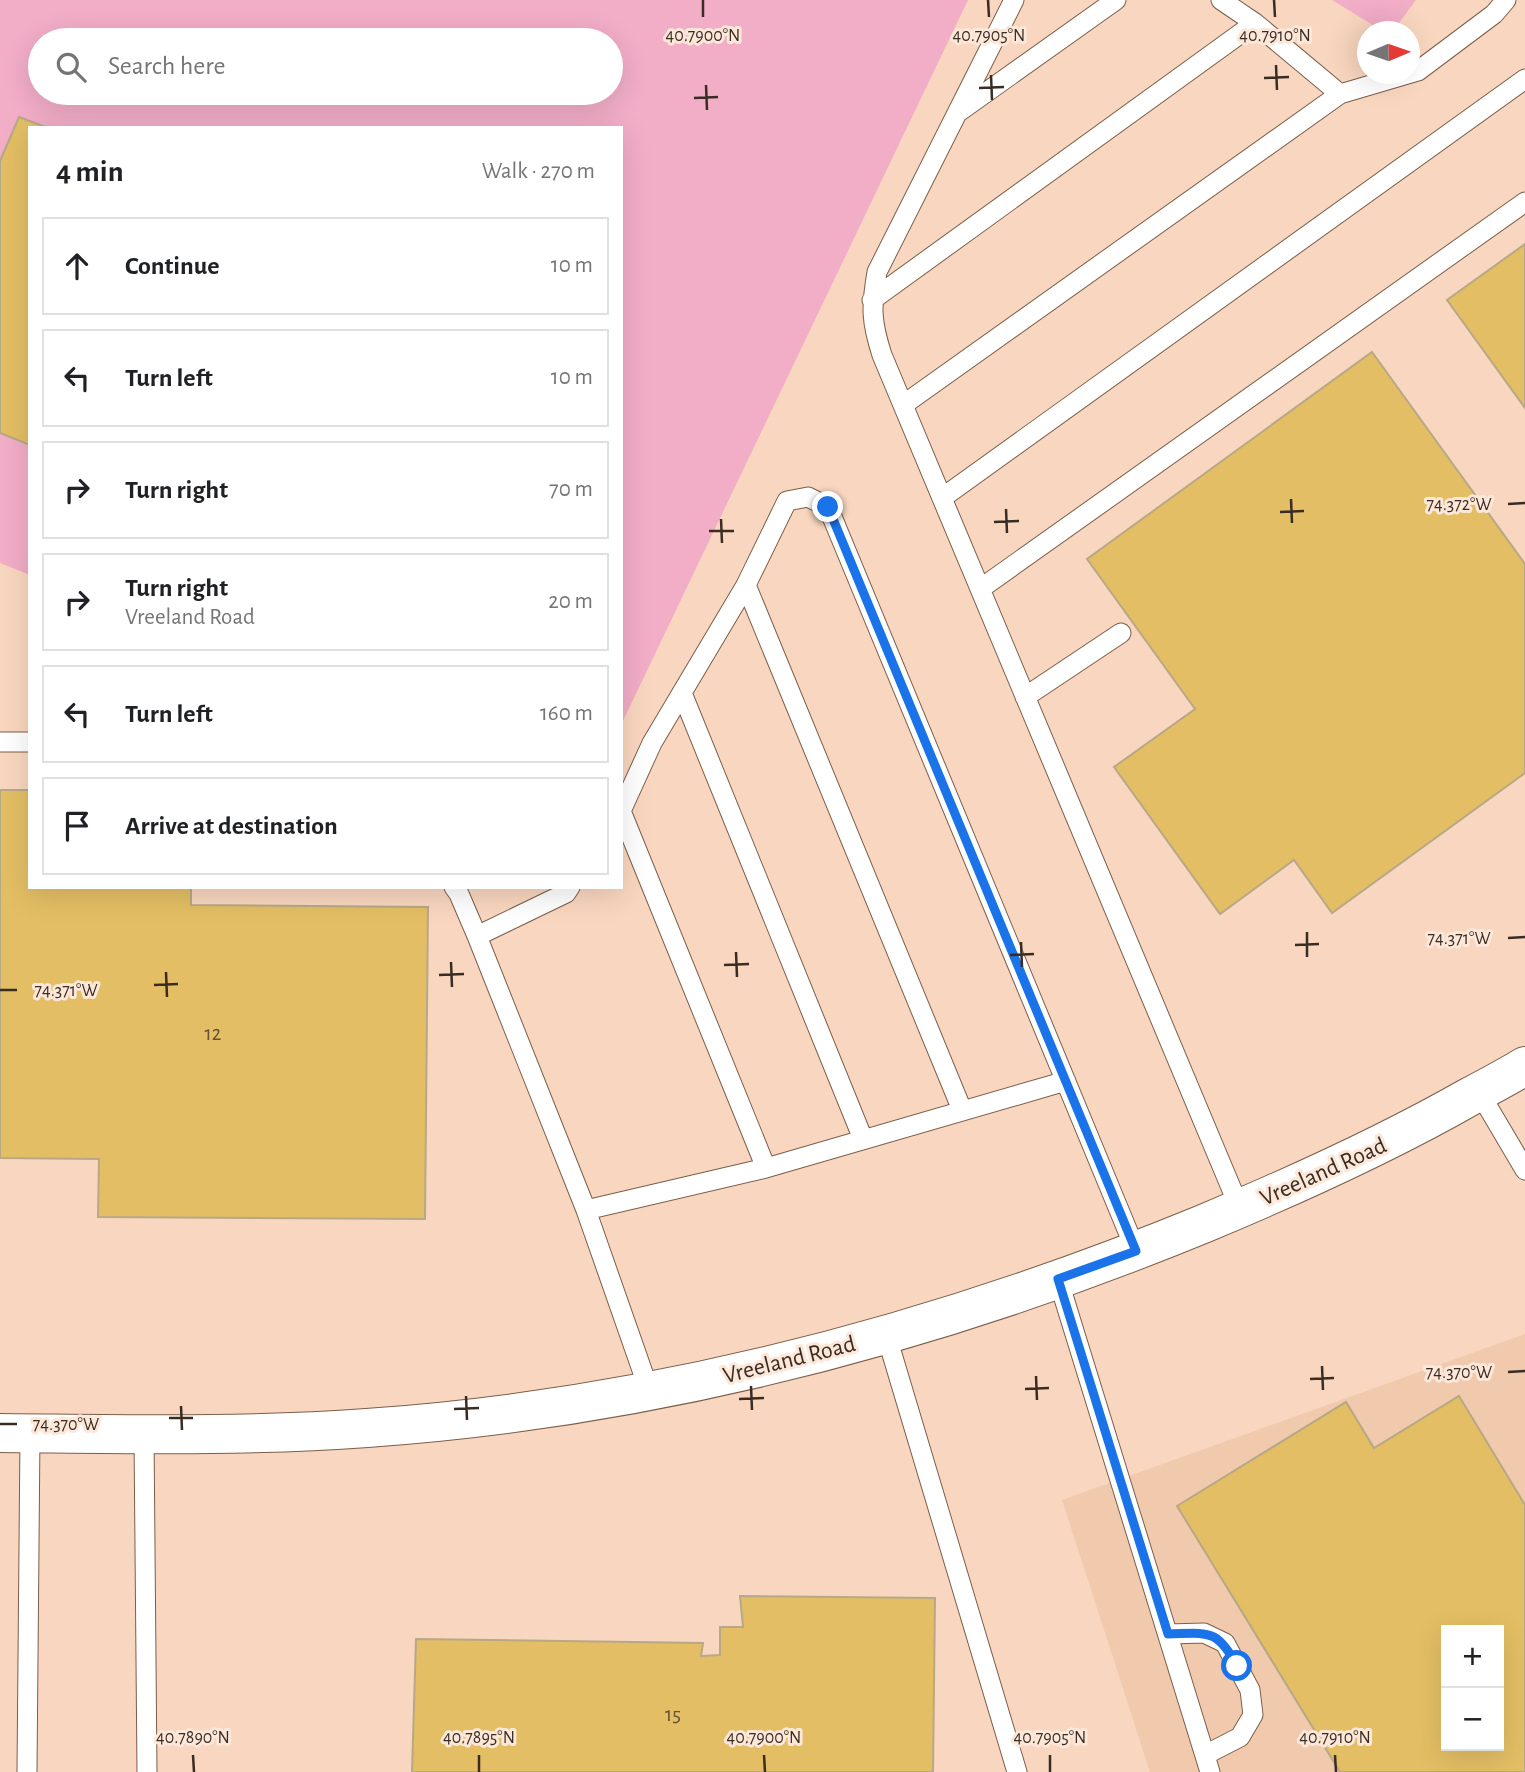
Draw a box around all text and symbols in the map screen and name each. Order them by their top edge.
north arrow [1357,21,1420,84]
text: 40.7900°N [666,27,740,45]
text: 40.7905°N [953,27,1025,45]
text: 40.7910°N [1239,27,1311,45]
search box [28,28,623,105]
icon: search [52,48,90,86]
text: Search here [108,53,226,79]
text: 4 min [56,157,124,187]
text: Walk · 270 m [482,160,595,183]
icon: ahead [58,247,96,285]
text: Continue [125,253,220,279]
text: 10 m [551,254,593,277]
icon: left [58,359,96,397]
text: Turn left [125,365,213,391]
text: 10 m [551,366,593,389]
icon: right [58,471,96,509]
text: Turn right [125,477,228,503]
text: 70 m [549,478,593,501]
route end [812,491,843,522]
text: 74.372°W [1427,496,1492,514]
text: Turn right [125,575,228,601]
icon: right [58,583,96,621]
text: 20 m [548,590,593,613]
text: Vreeland Road [125,606,255,629]
icon: left [58,695,96,733]
text: Turn left [125,701,213,727]
text: 160 m [540,702,593,725]
icon: arrive [58,807,96,845]
text: Arrive at destination [125,813,338,839]
text: 74.371°W [1428,930,1491,948]
text: 74.371°W [35,982,98,1000]
house number: 12 [205,1023,221,1044]
street label: Vreeland Road [1257,1133,1390,1210]
street label: Vreeland Road [721,1332,858,1388]
text: 74.370°W [1426,1364,1492,1382]
text: 74.370°W [33,1416,99,1434]
map controls [1441,1625,1504,1751]
button: + [1441,1625,1504,1688]
route start [1221,1650,1252,1681]
button: − [1441,1688,1504,1751]
house number: 15 [665,1704,681,1725]
text: 40.7890°N [156,1729,230,1747]
text: 40.7895°N [443,1729,515,1747]
text: 40.7900°N [727,1729,801,1747]
text: 40.7905°N [1014,1729,1086,1747]
text: 40.7910°N [1299,1729,1371,1747]

